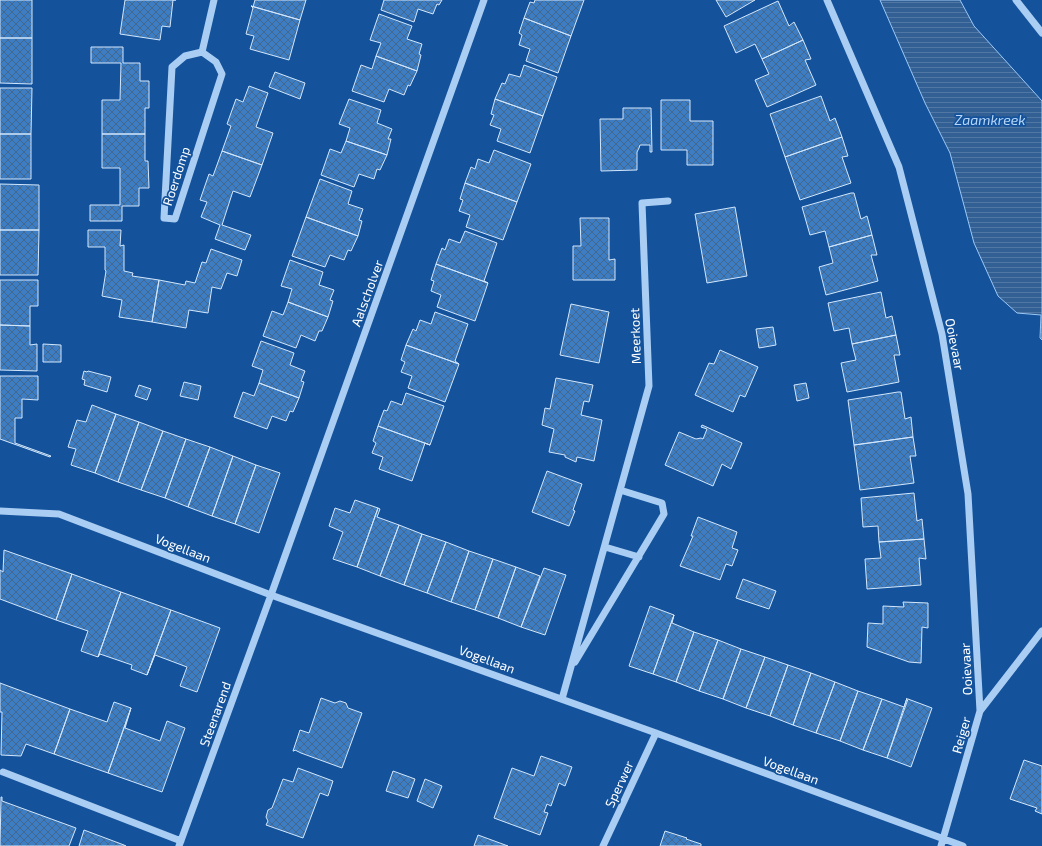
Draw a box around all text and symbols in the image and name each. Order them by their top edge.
water label: Zaamkreek [954,111,1026,128]
street label: Roerdomp [159,144,193,208]
street label: Aalscholver [348,258,386,328]
street label: Meerkoet [626,308,644,364]
street label: Ooievaar [942,317,968,371]
street label: Vogellaan [153,530,213,566]
street label: Vogellaan [457,641,517,677]
street label: Ooievaar [957,642,975,696]
street label: Steenarend [196,679,234,749]
street label: Reiger [948,715,974,755]
street label: Vogellaan [761,752,821,788]
street label: Sperwer [601,758,637,810]

